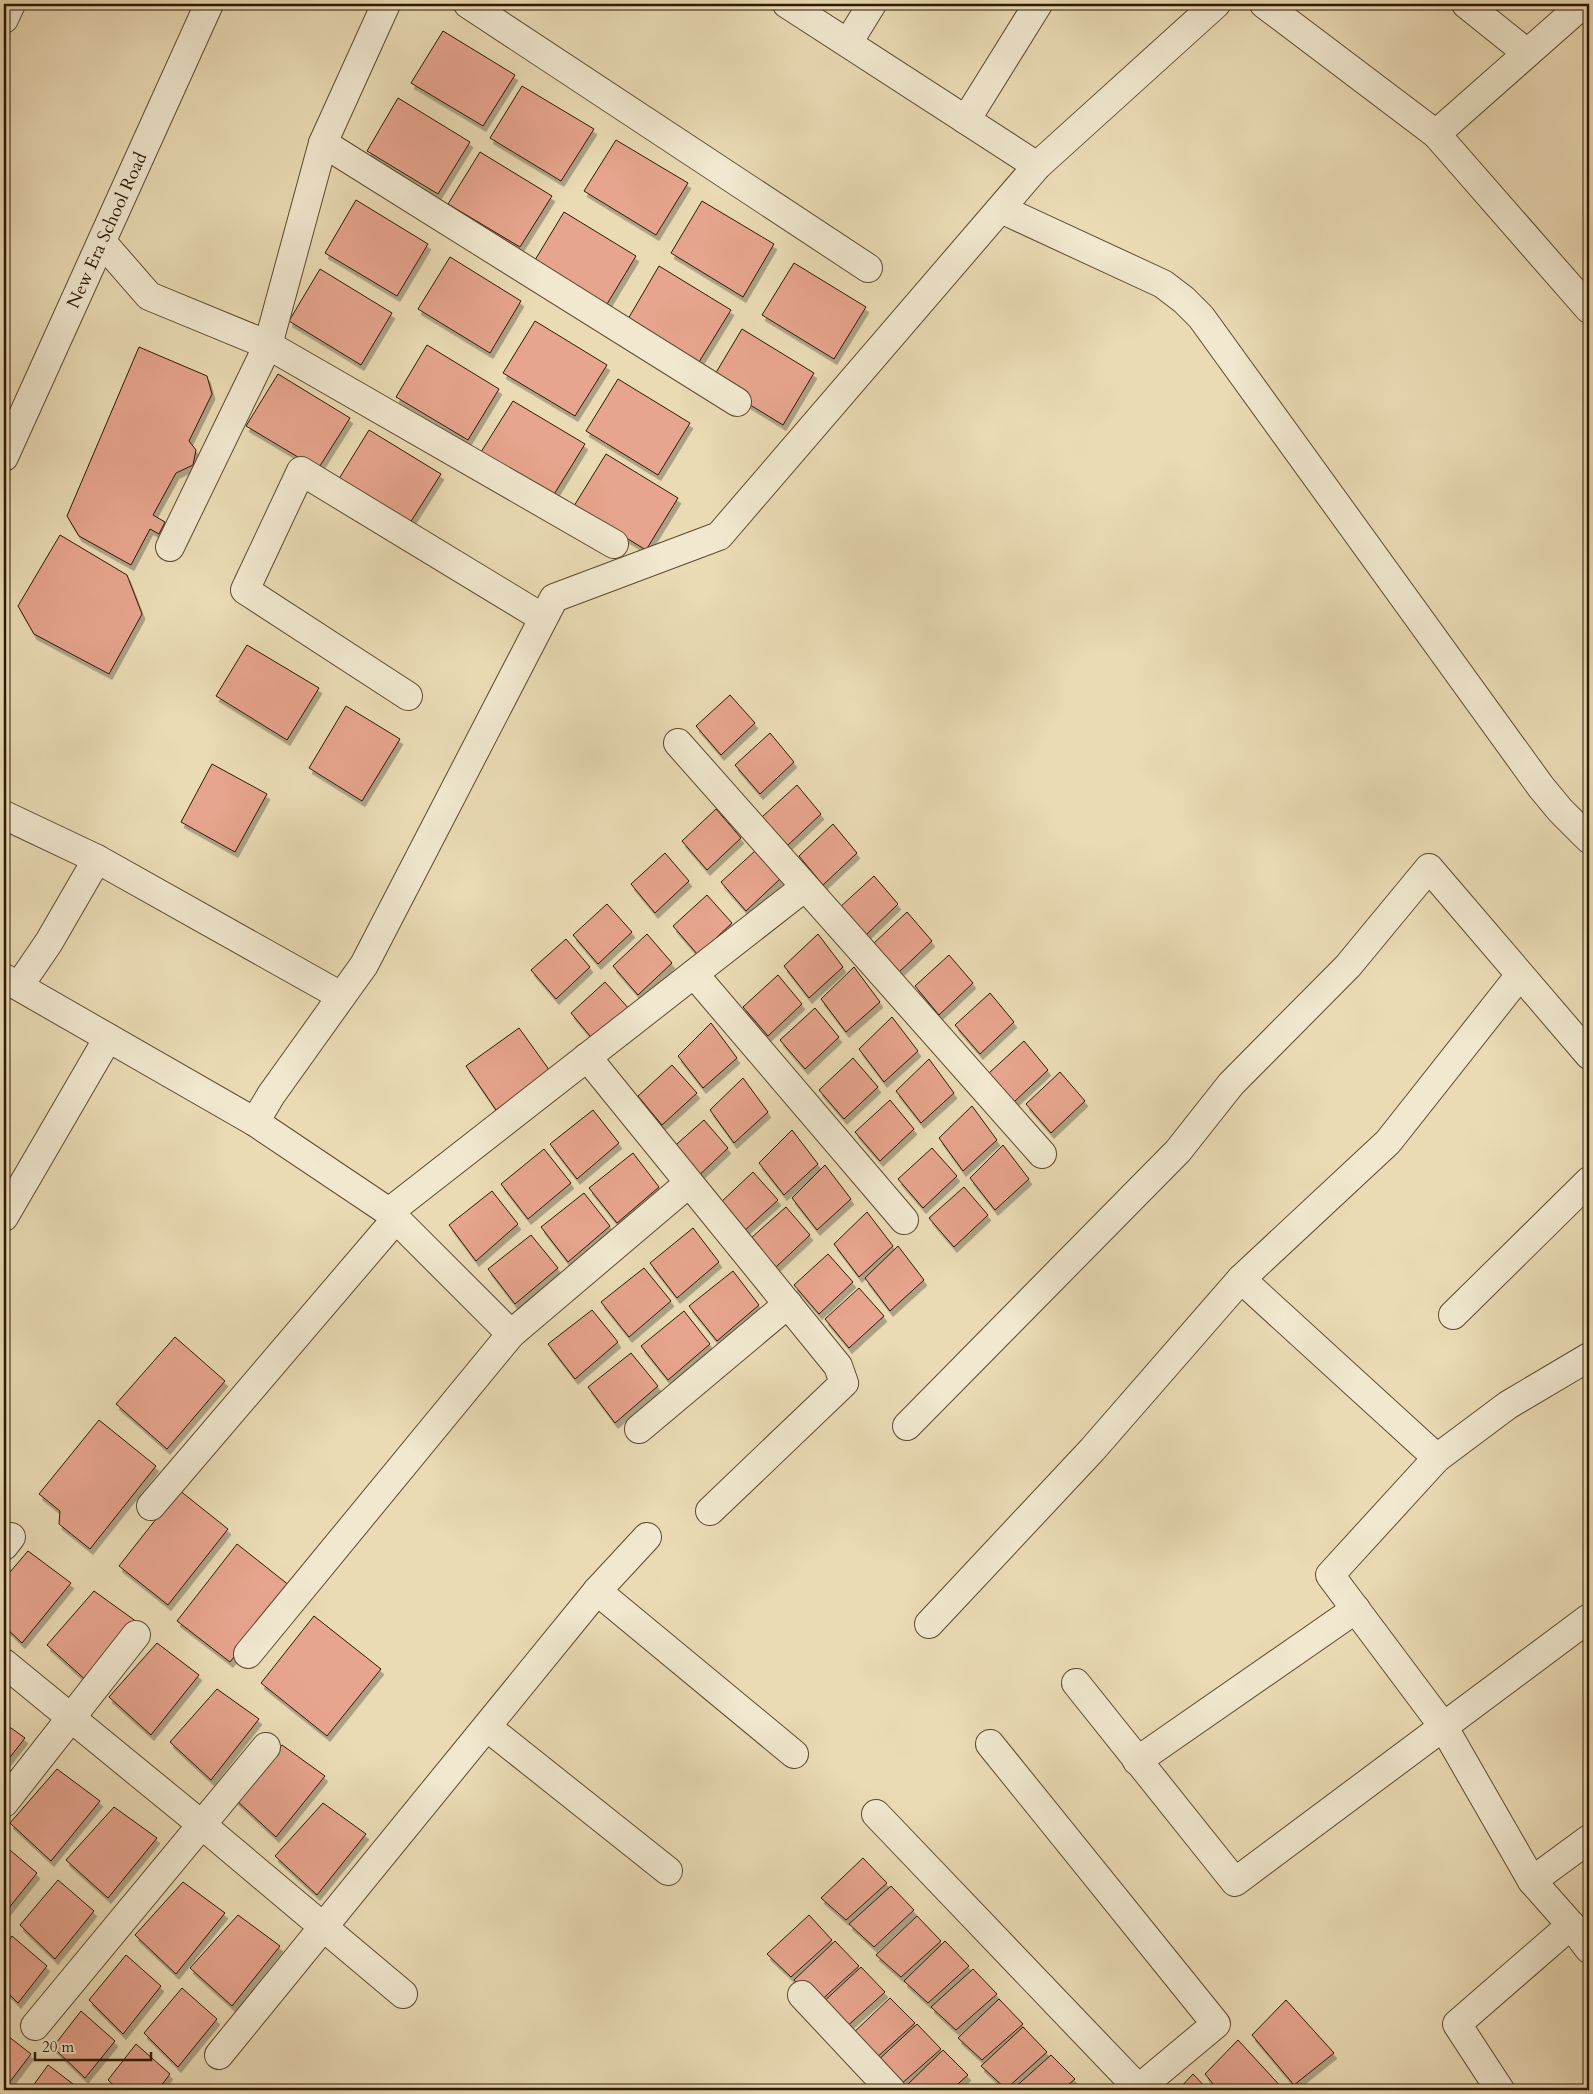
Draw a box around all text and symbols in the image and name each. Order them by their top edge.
street label: New Era School Road [60,148,153,312]
scale bar [35,2029,151,2061]
text: 20 m [42,2037,74,2057]

